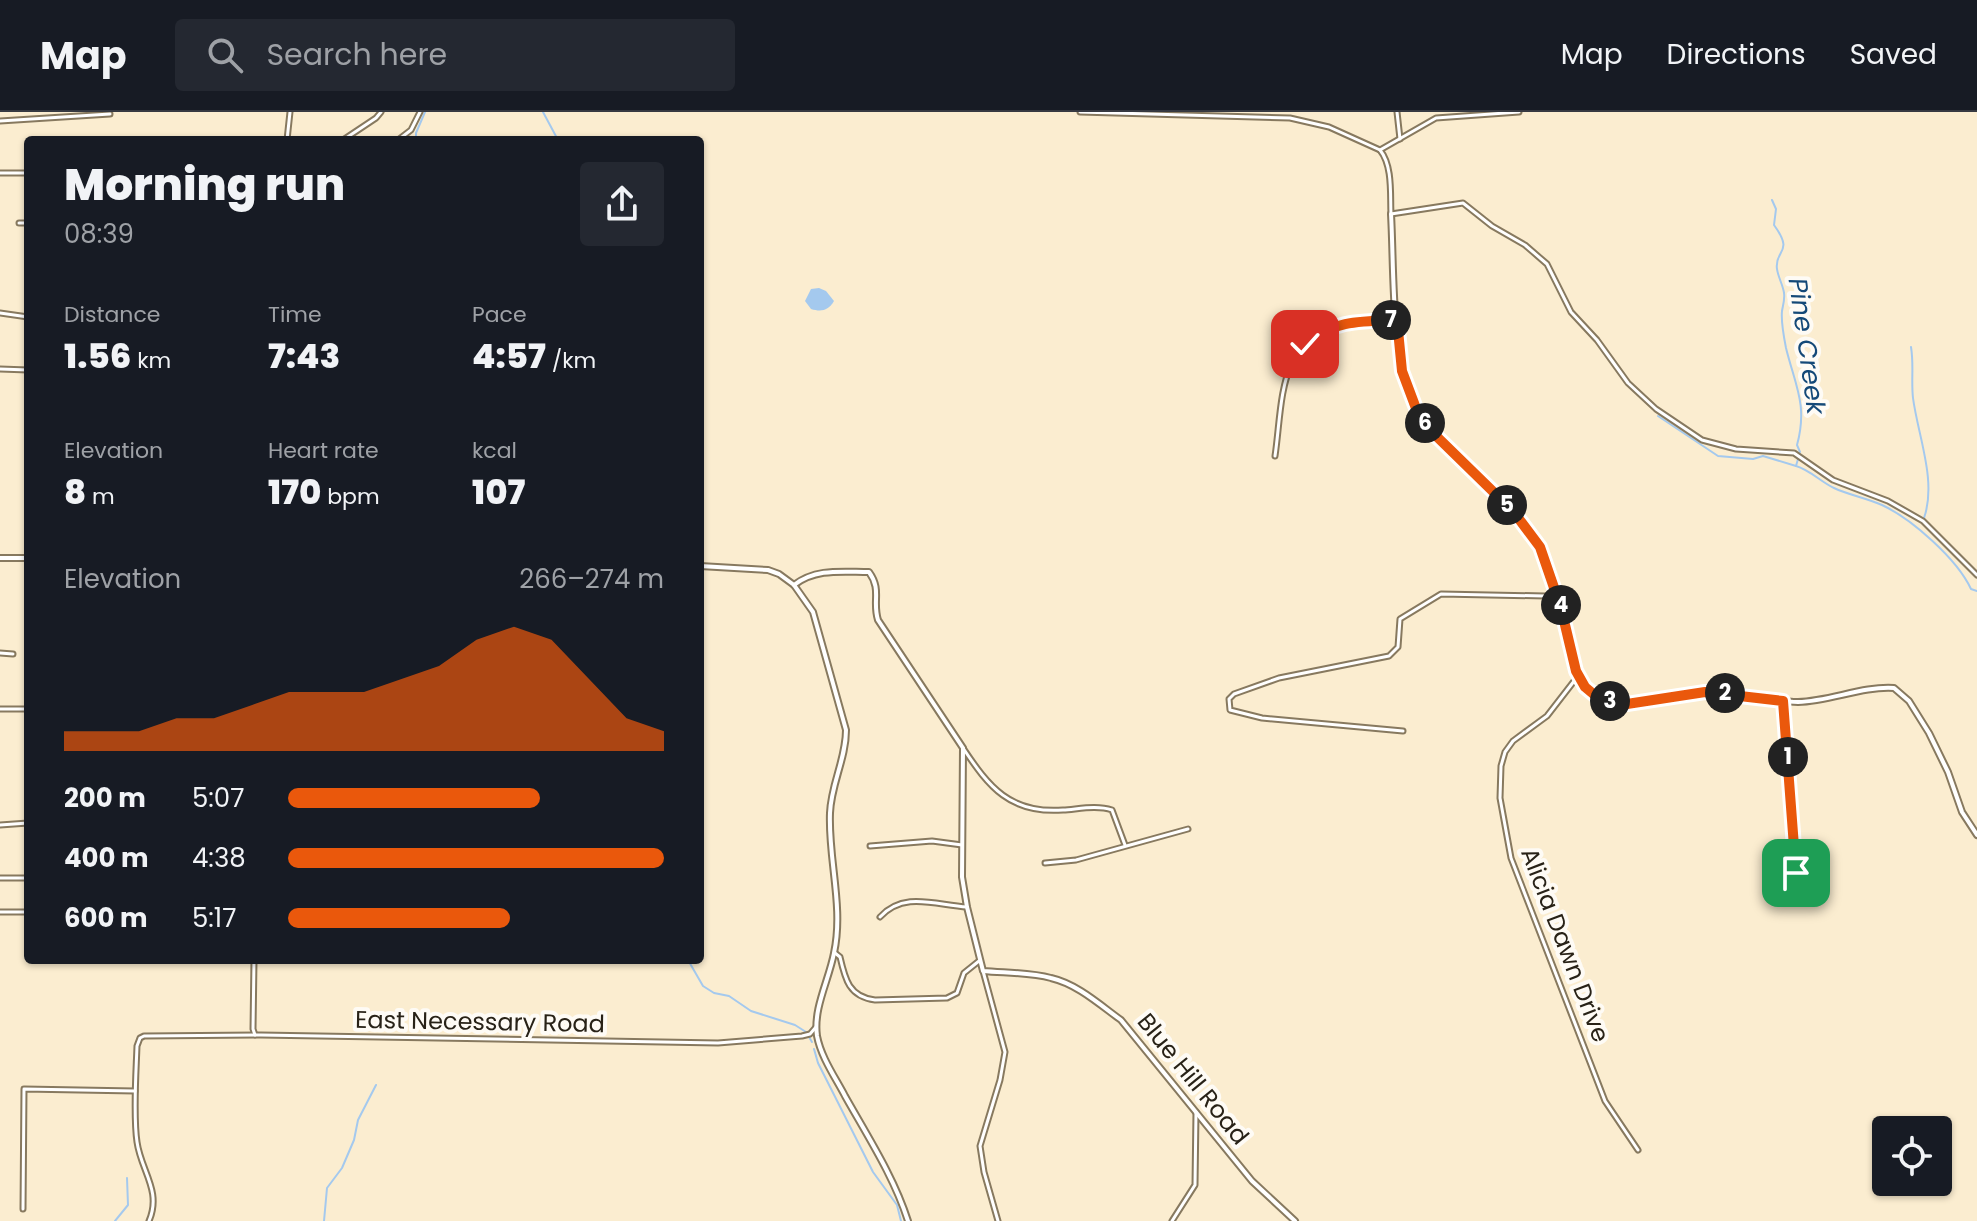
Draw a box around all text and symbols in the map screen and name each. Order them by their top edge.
search box [175,19,735,91]
text: Map [40,29,127,82]
icon: search [203,33,247,77]
text: Search here [267,33,447,76]
text: Map [1561,35,1623,74]
text: Directions [1667,35,1806,74]
text: Saved [1850,35,1937,74]
text: Morning run [64,154,345,215]
button: share [580,162,664,246]
text: 08:39 [64,216,134,252]
water label: Pine Creek [1780,275,1835,418]
text: Distance [64,299,160,330]
text: Time [268,299,322,330]
text: Pace [472,299,527,330]
pin: 7 [1371,300,1411,340]
text: 7 [1385,304,1397,335]
pin [1271,310,1339,378]
icon: check [1283,322,1327,366]
text: 1.56 [64,332,131,380]
text: 7:43 [268,332,340,380]
text: 4:57 [472,332,546,380]
text: km [131,345,171,376]
text: /km [546,345,596,376]
pin: 6 [1405,403,1445,443]
text: 6 [1418,407,1432,438]
text: Elevation [64,435,163,466]
text: Heart rate [268,435,379,466]
text: kcal [472,435,517,466]
text: 8 [64,468,86,516]
text: 170 [268,468,321,516]
text: 107 [472,468,525,516]
text: m [86,481,115,512]
text: bpm [321,481,380,512]
pin: 5 [1487,485,1527,525]
text: 5 [1500,489,1514,520]
text: Elevation [64,561,181,597]
text: 266–274 m [519,561,664,597]
pin: 4 [1541,585,1581,625]
text: 4 [1554,589,1568,620]
pin: 2 [1705,673,1745,713]
text: 2 [1719,677,1731,708]
pin: 3 [1590,681,1630,721]
text: 3 [1603,685,1617,716]
pin: 1 [1768,737,1808,777]
text: 1 [1784,741,1792,772]
text: 200 m [64,780,146,816]
text: 5:07 [192,780,244,816]
pin [1762,839,1830,907]
text: 400 m [64,840,149,876]
text: 4:38 [192,840,246,876]
street label: Alicia Dawn Drive [1513,843,1618,1047]
icon: arrive [1774,851,1818,895]
text: 600 m [64,900,148,936]
text: 5:17 [192,900,236,936]
street label: East Necessary Road [355,1003,605,1040]
street label: Blue Hill Road [1130,1006,1257,1151]
map controls [1872,1116,1952,1196]
button: locate [1872,1116,1952,1196]

